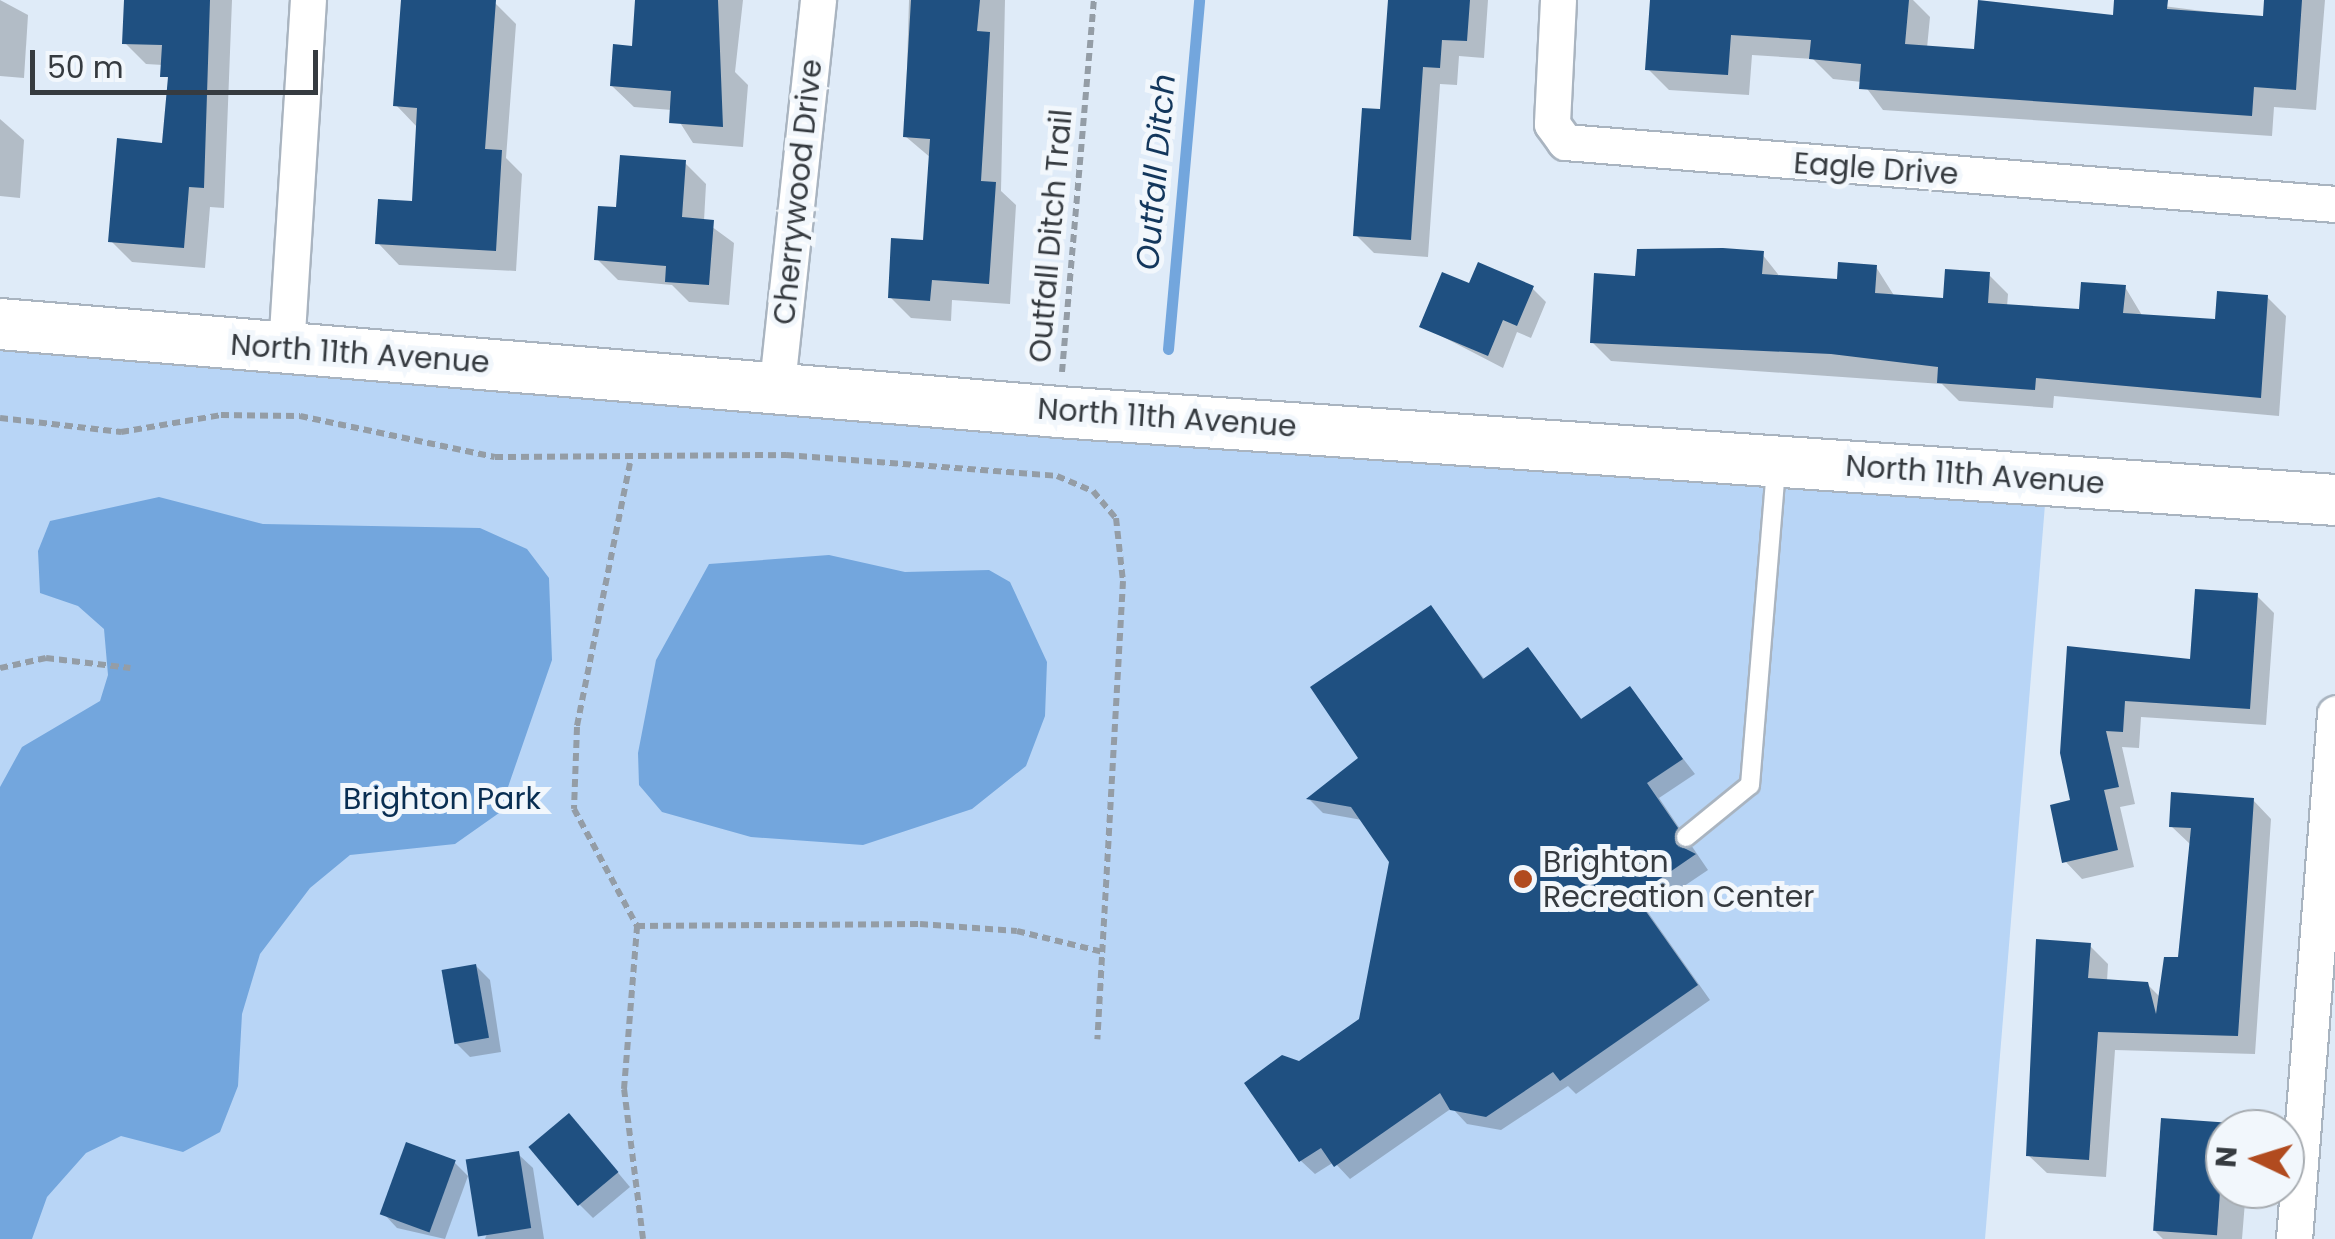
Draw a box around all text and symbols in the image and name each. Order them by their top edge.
scale bar [35,30,322,92]
text: 50 m [47,46,124,89]
street label: Cherrywood Drive [766,57,830,327]
water label: Outfall Ditch [1128,72,1184,272]
street label: Outfall Ditch Trail [1022,108,1080,364]
street label: Eagle Drive [1792,145,1960,193]
street label: North 11th Avenue [229,327,491,381]
street label: North 11th Avenue [1036,391,1298,445]
street label: North 11th Avenue [1844,448,2106,502]
park label: Brighton Park [343,781,541,817]
place label: Brighton Recreation Center [1543,844,1814,914]
marker: Brighton Recreation Center [1512,868,1534,890]
north arrow [2205,1109,2305,1209]
text: N [2206,1145,2247,1169]

